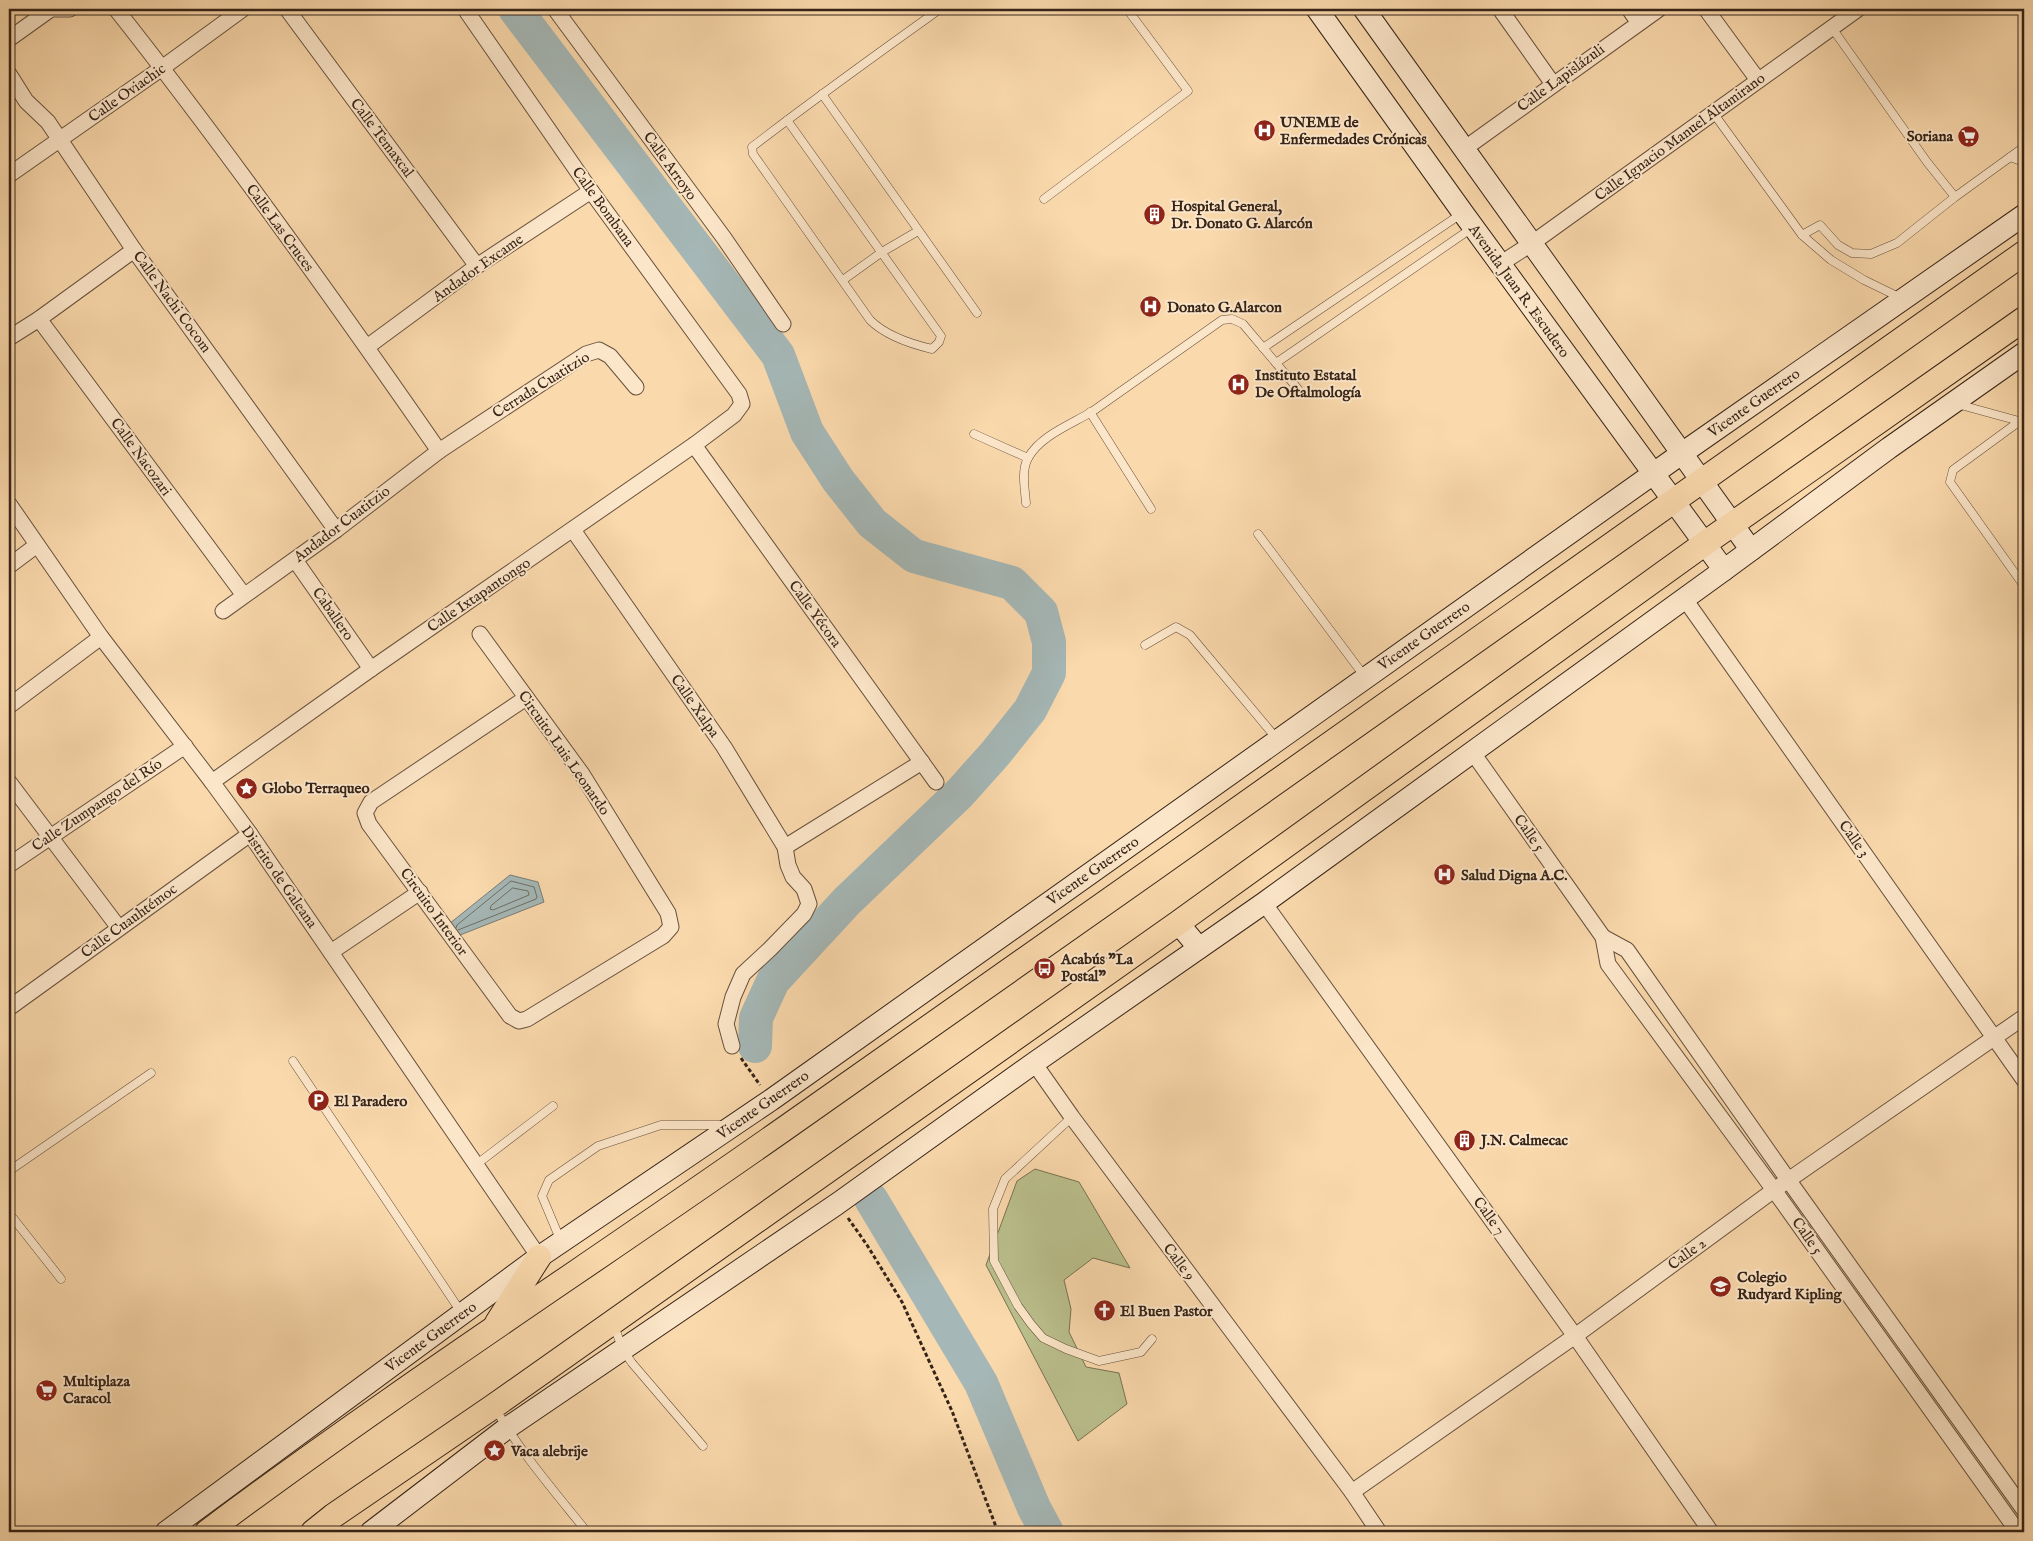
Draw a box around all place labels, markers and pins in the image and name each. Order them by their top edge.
place label: UNEME de Enfermedades Crónicas [1279,113,1428,149]
hospital icon: UNEME de Enfermedades Crónicas [1252,119,1276,143]
supermarket icon: Soriana [1957,124,1981,148]
place label: Soriana [1907,127,1954,146]
place label: Hospital General, Dr. Donato G. Alarcón [1171,197,1313,233]
building icon: Hospital General, Dr. Donato G. Alarcón [1143,203,1167,227]
hospital icon: Donato G.Alarcon [1139,295,1163,319]
place label: Donato G.Alarcon [1167,298,1282,317]
place label: Instituto Estatal De Oftalmología [1255,366,1362,402]
hospital icon: Instituto Estatal De Oftalmología [1227,372,1251,396]
place icon: Globo Terraqueo [234,776,258,800]
place label: Globo Terraqueo [262,779,370,798]
hospital icon: Salud Digna A.C. [1433,863,1457,887]
place label: Salud Digna A.C. [1461,866,1567,885]
place label: Acabús "La Postal" [1060,950,1133,986]
bus stop icon: Acabús "La Postal" [1033,956,1057,980]
parking icon: El Paradero [306,1089,330,1113]
place label: El Paradero [334,1092,407,1111]
building icon: J.N. Calmecac [1453,1128,1477,1152]
place label: J.N. Calmecac [1479,1131,1569,1150]
place label: Colegio Rudyard Kipling [1737,1268,1843,1304]
school or university icon: Colegio Rudyard Kipling [1709,1274,1733,1298]
church icon: El Buen Pastor [1092,1299,1116,1323]
place label: El Buen Pastor [1120,1302,1213,1321]
place label: Multiplaza Caracol [63,1372,131,1408]
supermarket icon: Multiplaza Caracol [35,1378,59,1402]
place icon: Vaca alebrije [483,1439,507,1463]
place label: Vaca alebrije [510,1442,588,1461]

